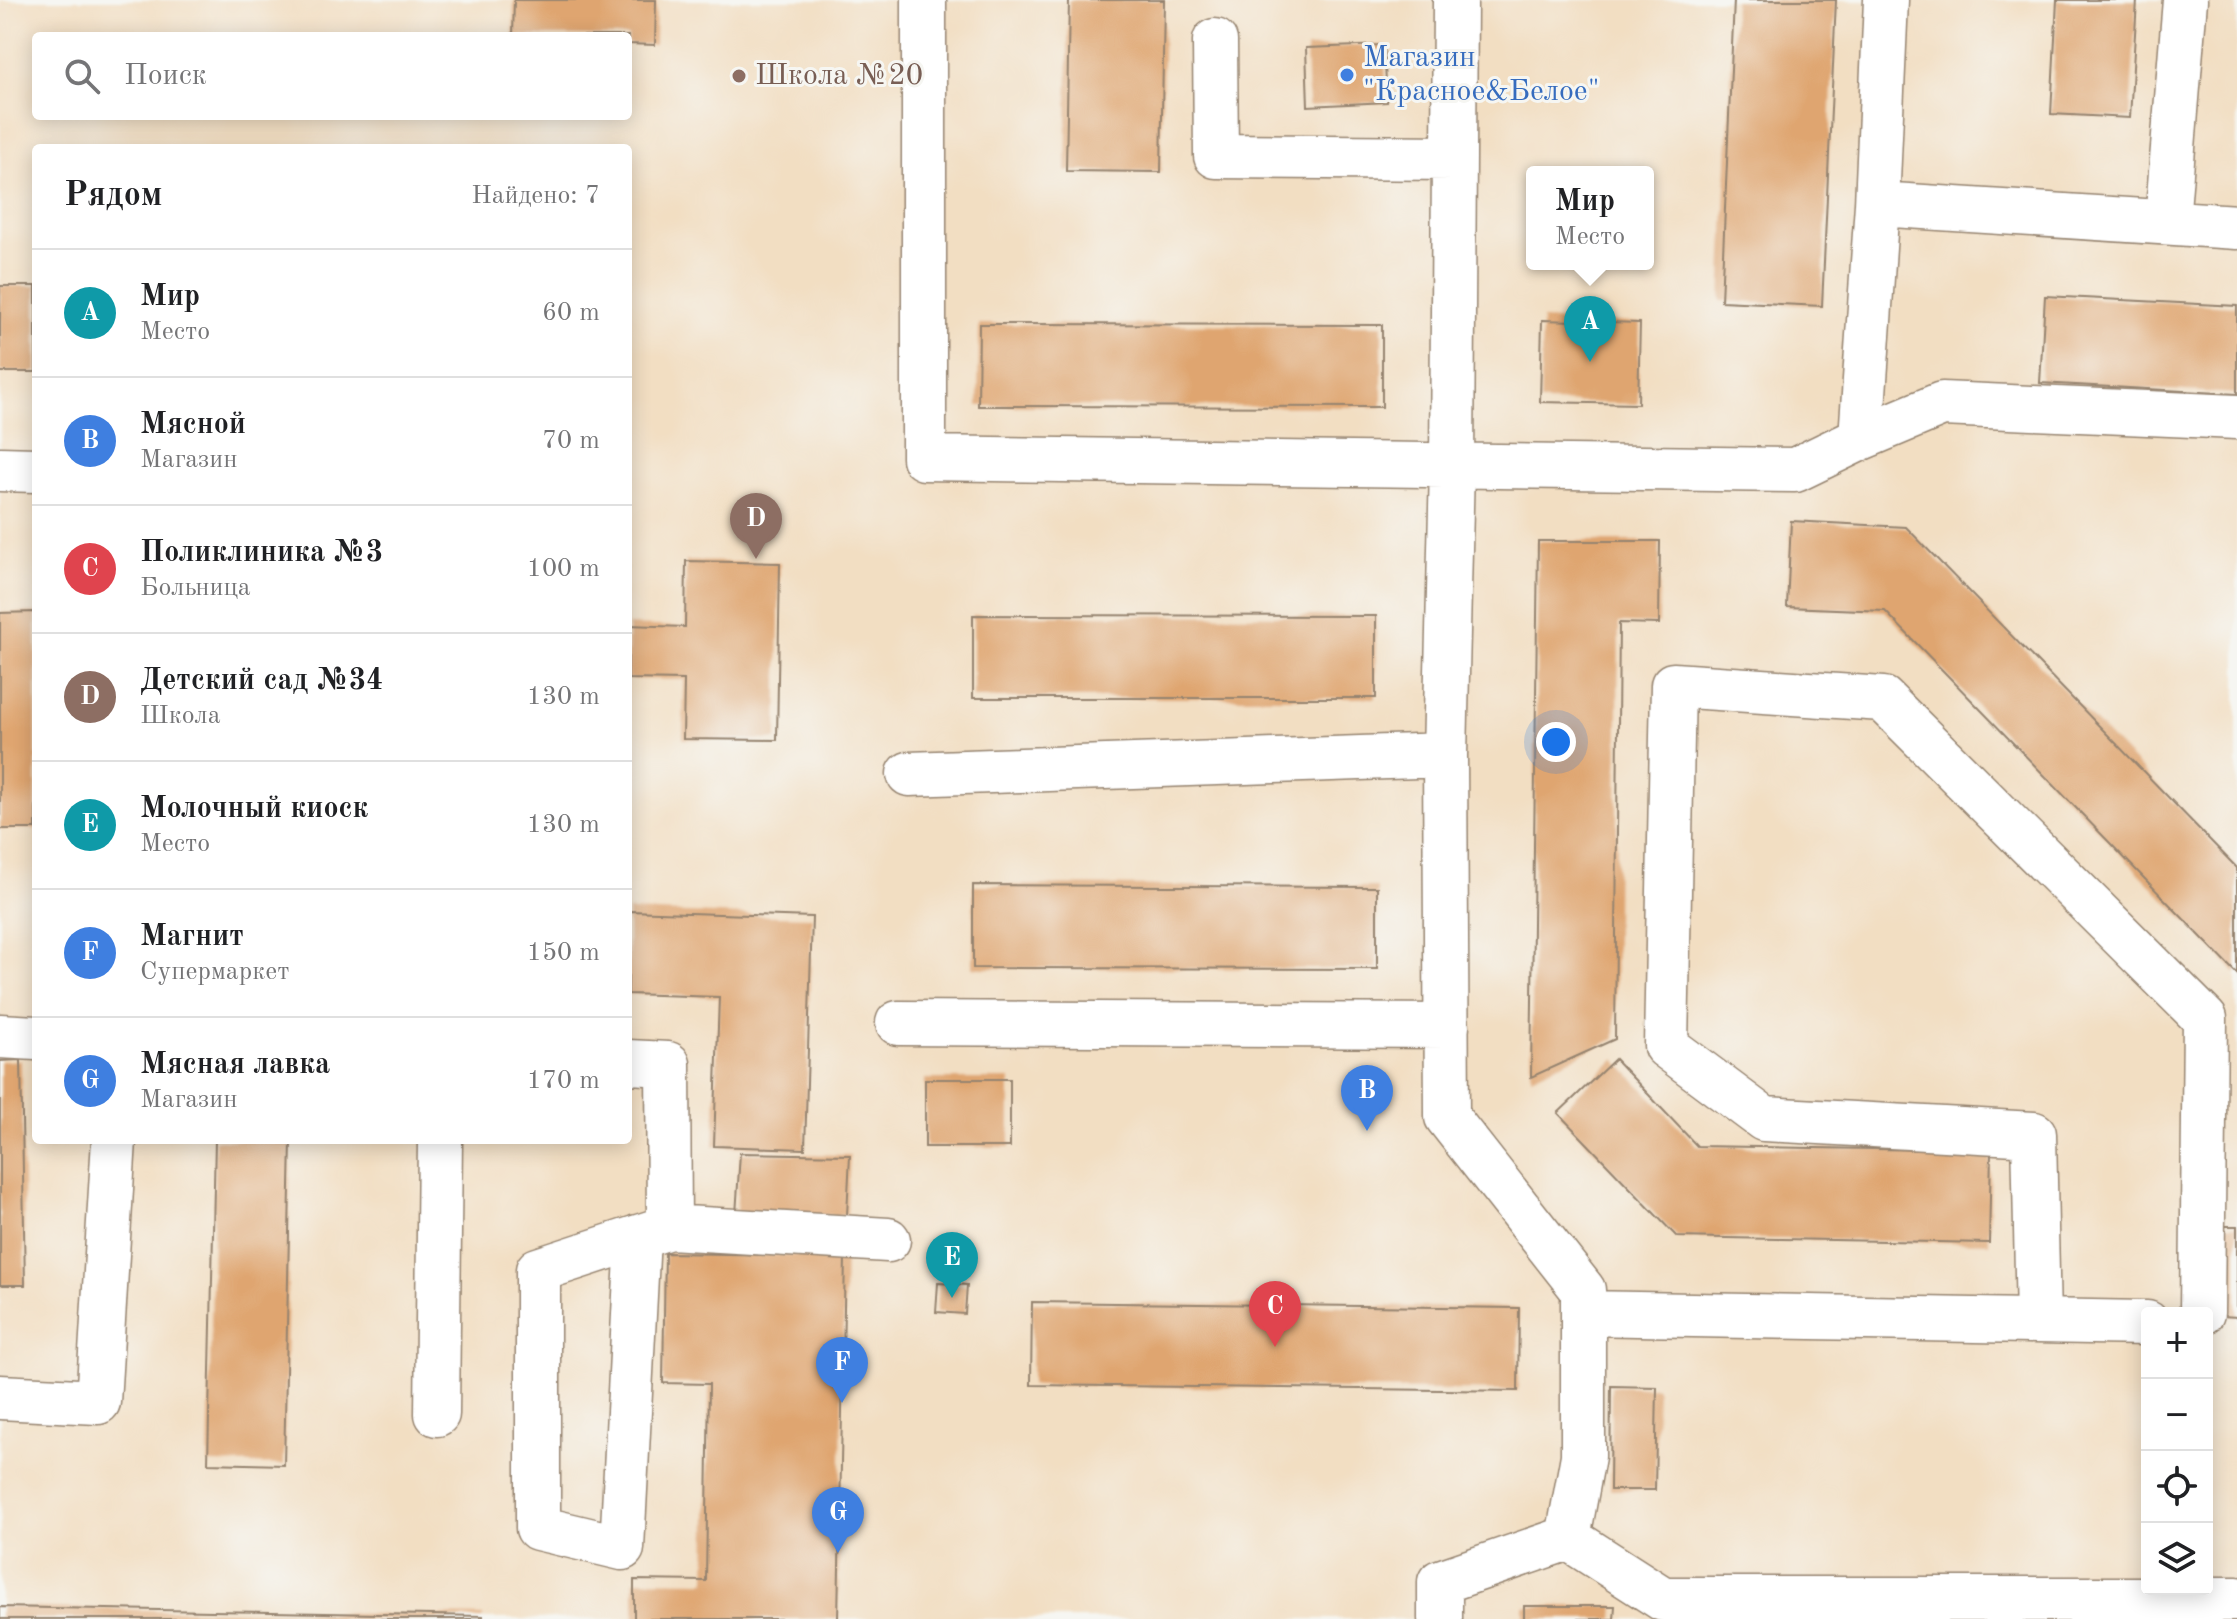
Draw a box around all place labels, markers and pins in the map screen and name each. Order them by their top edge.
place label: Магазин "Красное&Белое" [1363,43,1599,107]
place label: Школа №20 [755,61,923,91]
marker: Магазин "Красное&Белое" [1338,66,1356,84]
marker: Школа №20 [730,67,748,85]
pin: A [1564,296,1616,362]
pin: D [730,493,782,559]
pin: B [1341,1065,1393,1131]
pin: E [926,1232,978,1298]
pin: C [1249,1281,1301,1347]
pin: F [816,1337,868,1403]
pin: G [812,1487,864,1553]

